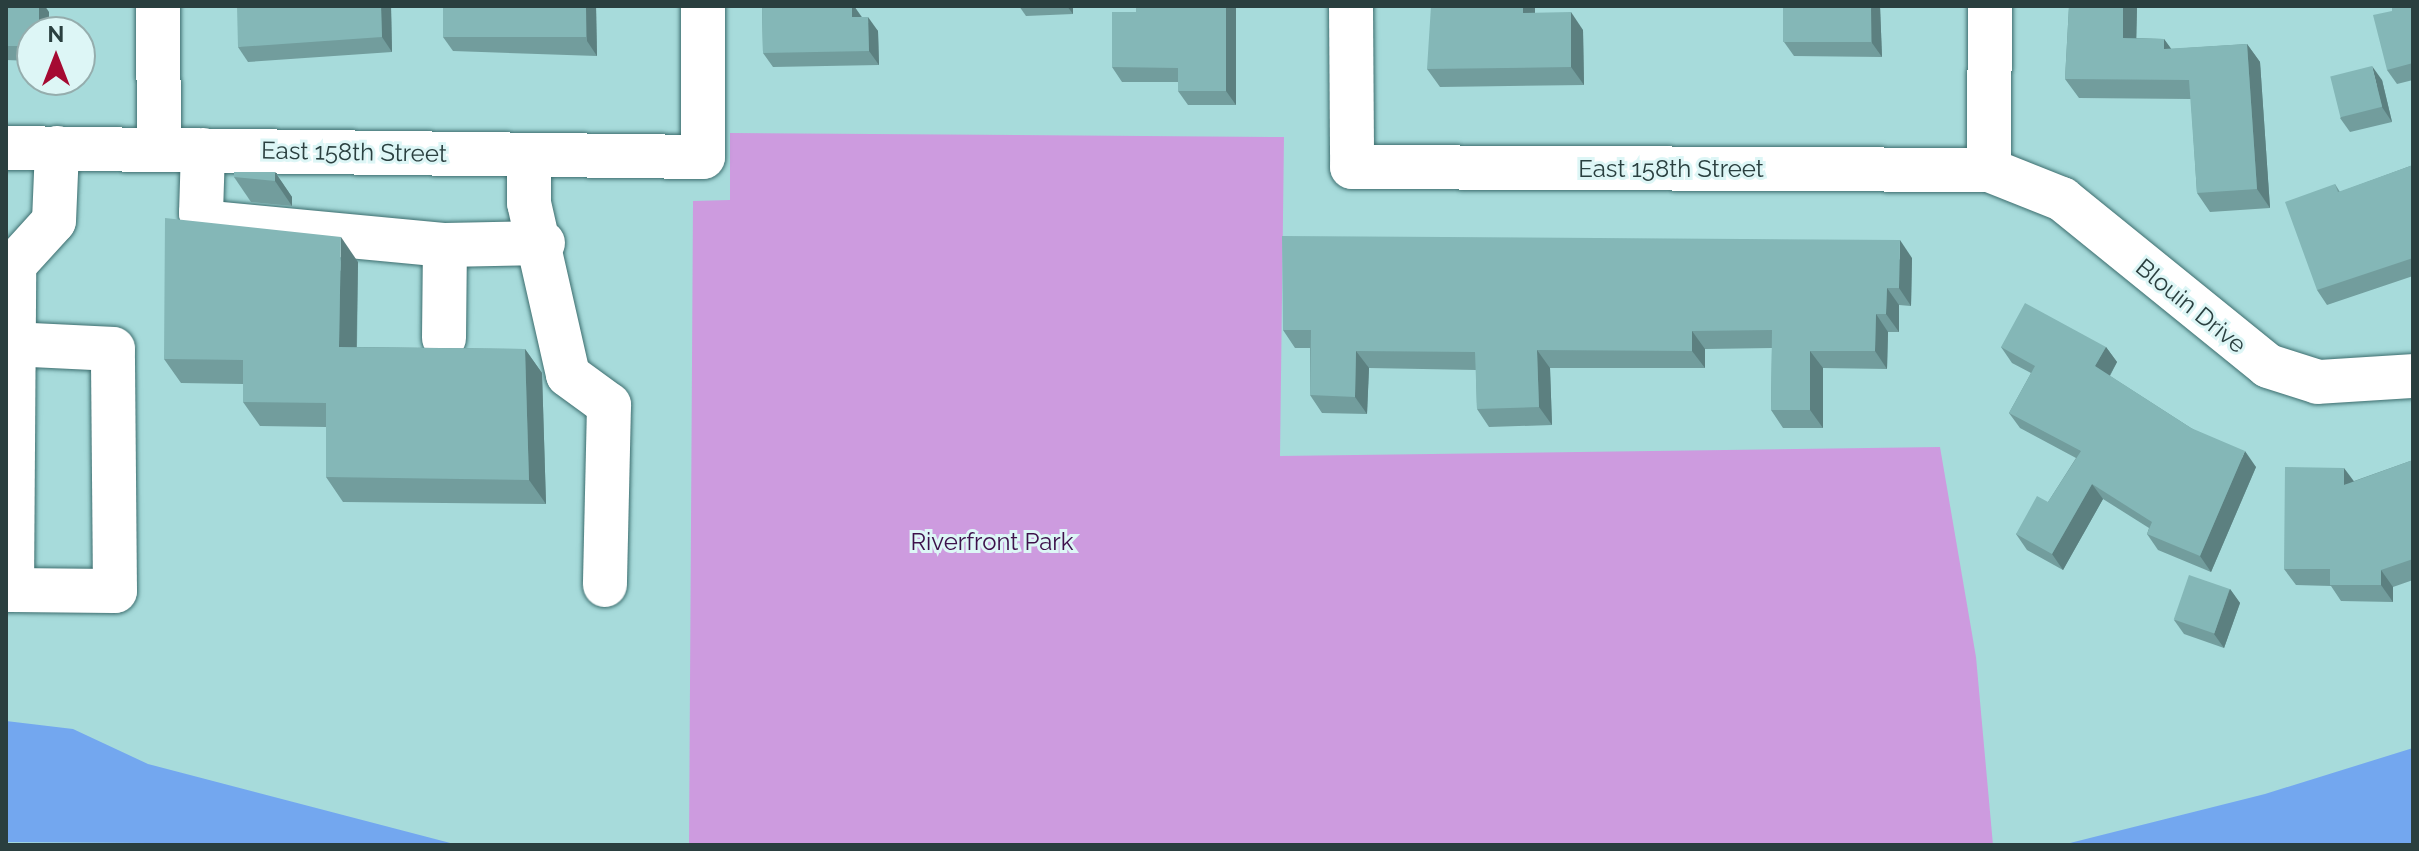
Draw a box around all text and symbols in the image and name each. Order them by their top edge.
north arrow [16,16,96,96]
text: N [48,21,64,47]
street label: East 158th Street [261,136,447,168]
street label: East 158th Street [1578,155,1764,183]
street label: Blouin Drive [2130,253,2252,359]
park label: Riverfront Park [911,528,1073,556]

